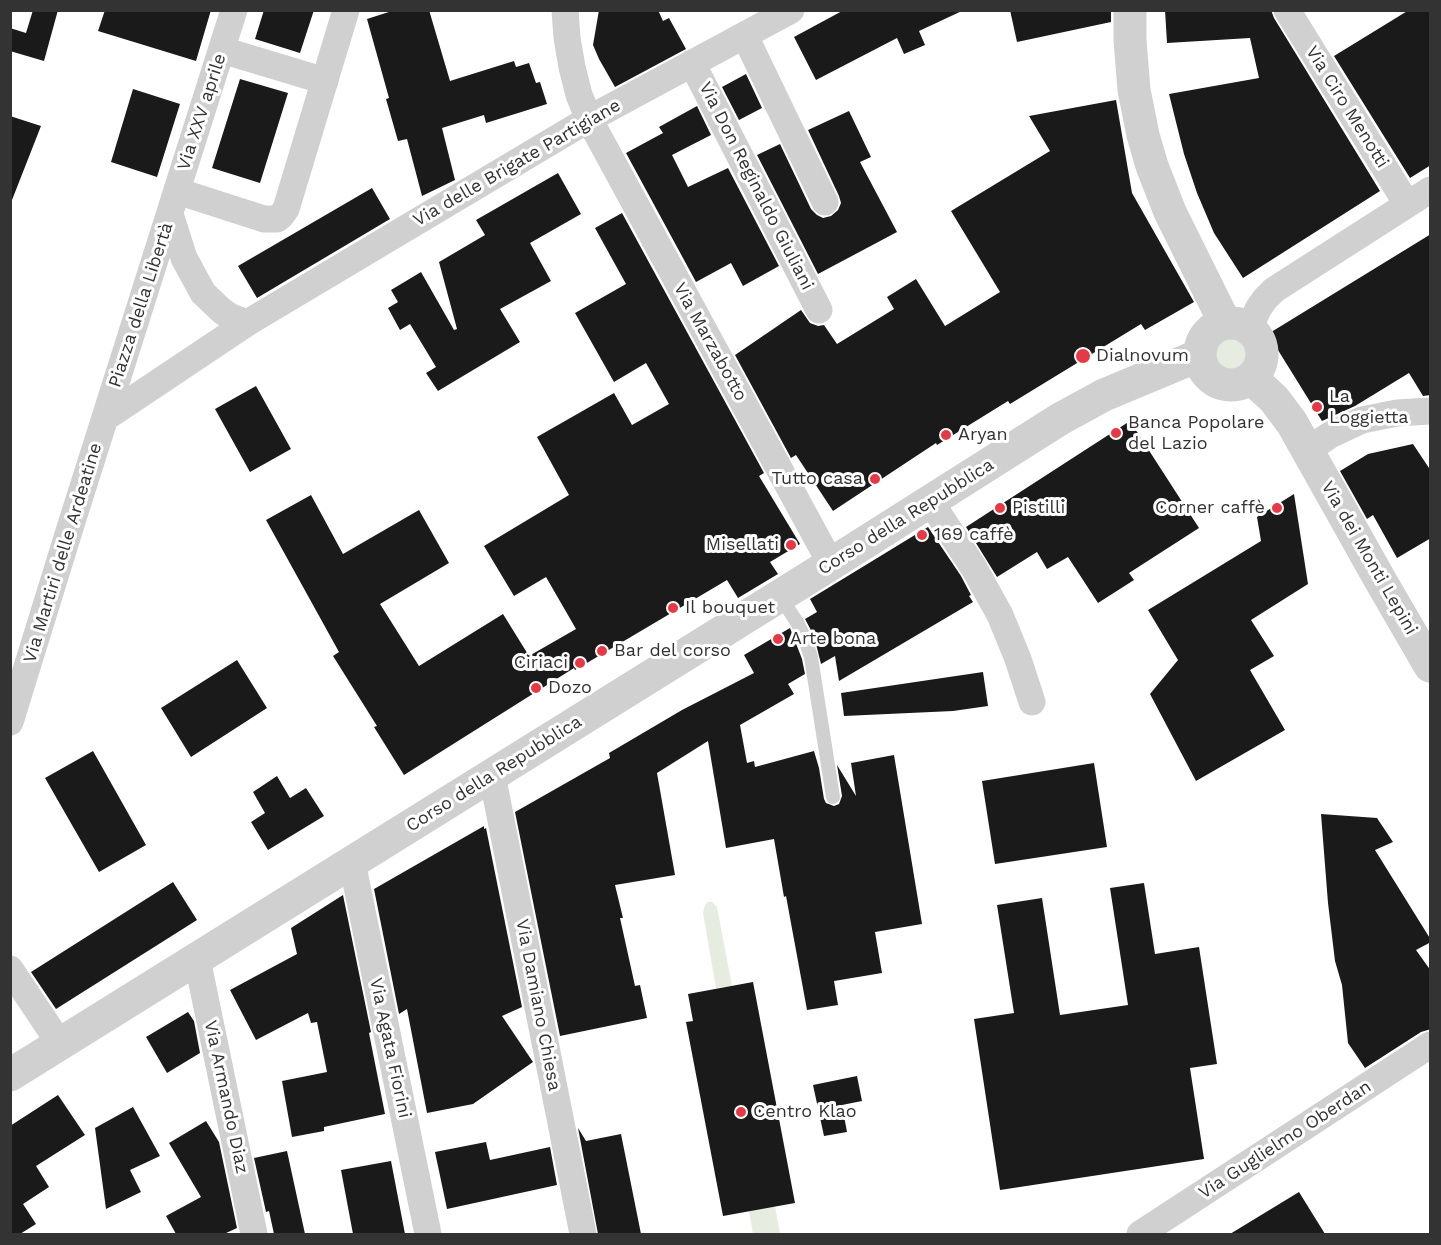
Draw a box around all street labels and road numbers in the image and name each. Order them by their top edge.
street label: Via Ciro Menotti [1301,42,1393,172]
street label: Via XXV aprile [173,51,231,173]
street label: Via Don Reginaldo Giuliani [694,78,818,294]
street label: Via delle Brigate Partigiane [410,95,624,231]
street label: Piazza della Libertà [104,220,178,390]
street label: Via Marzabotto [669,279,751,405]
street label: Via Martiri delle Ardeatine [19,440,107,666]
street label: Corso della Repubblica [814,454,998,580]
street label: Via dei Monti Lepini [1316,477,1422,639]
street label: Corso della Repubblica [402,711,586,837]
street label: Via Damiano Chiesa [511,917,565,1093]
street label: Via Agata Fiorini [365,976,415,1120]
street label: Via Armando Diaz [199,1018,253,1176]
street label: Via Guglielmo Oberdan [1195,1076,1375,1204]

